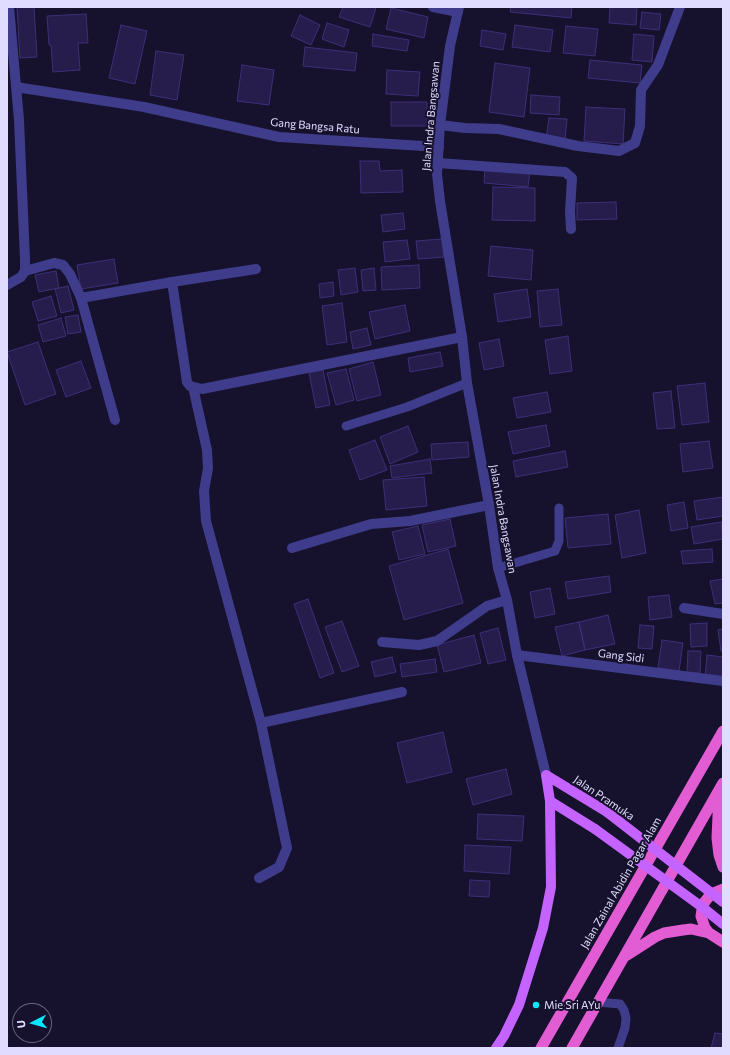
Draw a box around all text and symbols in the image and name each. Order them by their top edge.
street label: Jalan Indra Bangsawan [420,60,442,172]
street label: Gang Bangsa Ratu [270,116,360,136]
street label: Jalan Indra Bangsawan [487,464,519,574]
street label: Gang Sidi [597,647,645,665]
street label: Jalan Pramuka [571,773,637,823]
street label: Jalan Zainal Abidin Pagar Alam [578,815,664,951]
place label: Mie Sri AYu [544,998,600,1012]
marker: Mie Sri AYu [531,1000,541,1010]
north arrow [12,1003,52,1043]
text: U [14,1020,27,1029]

